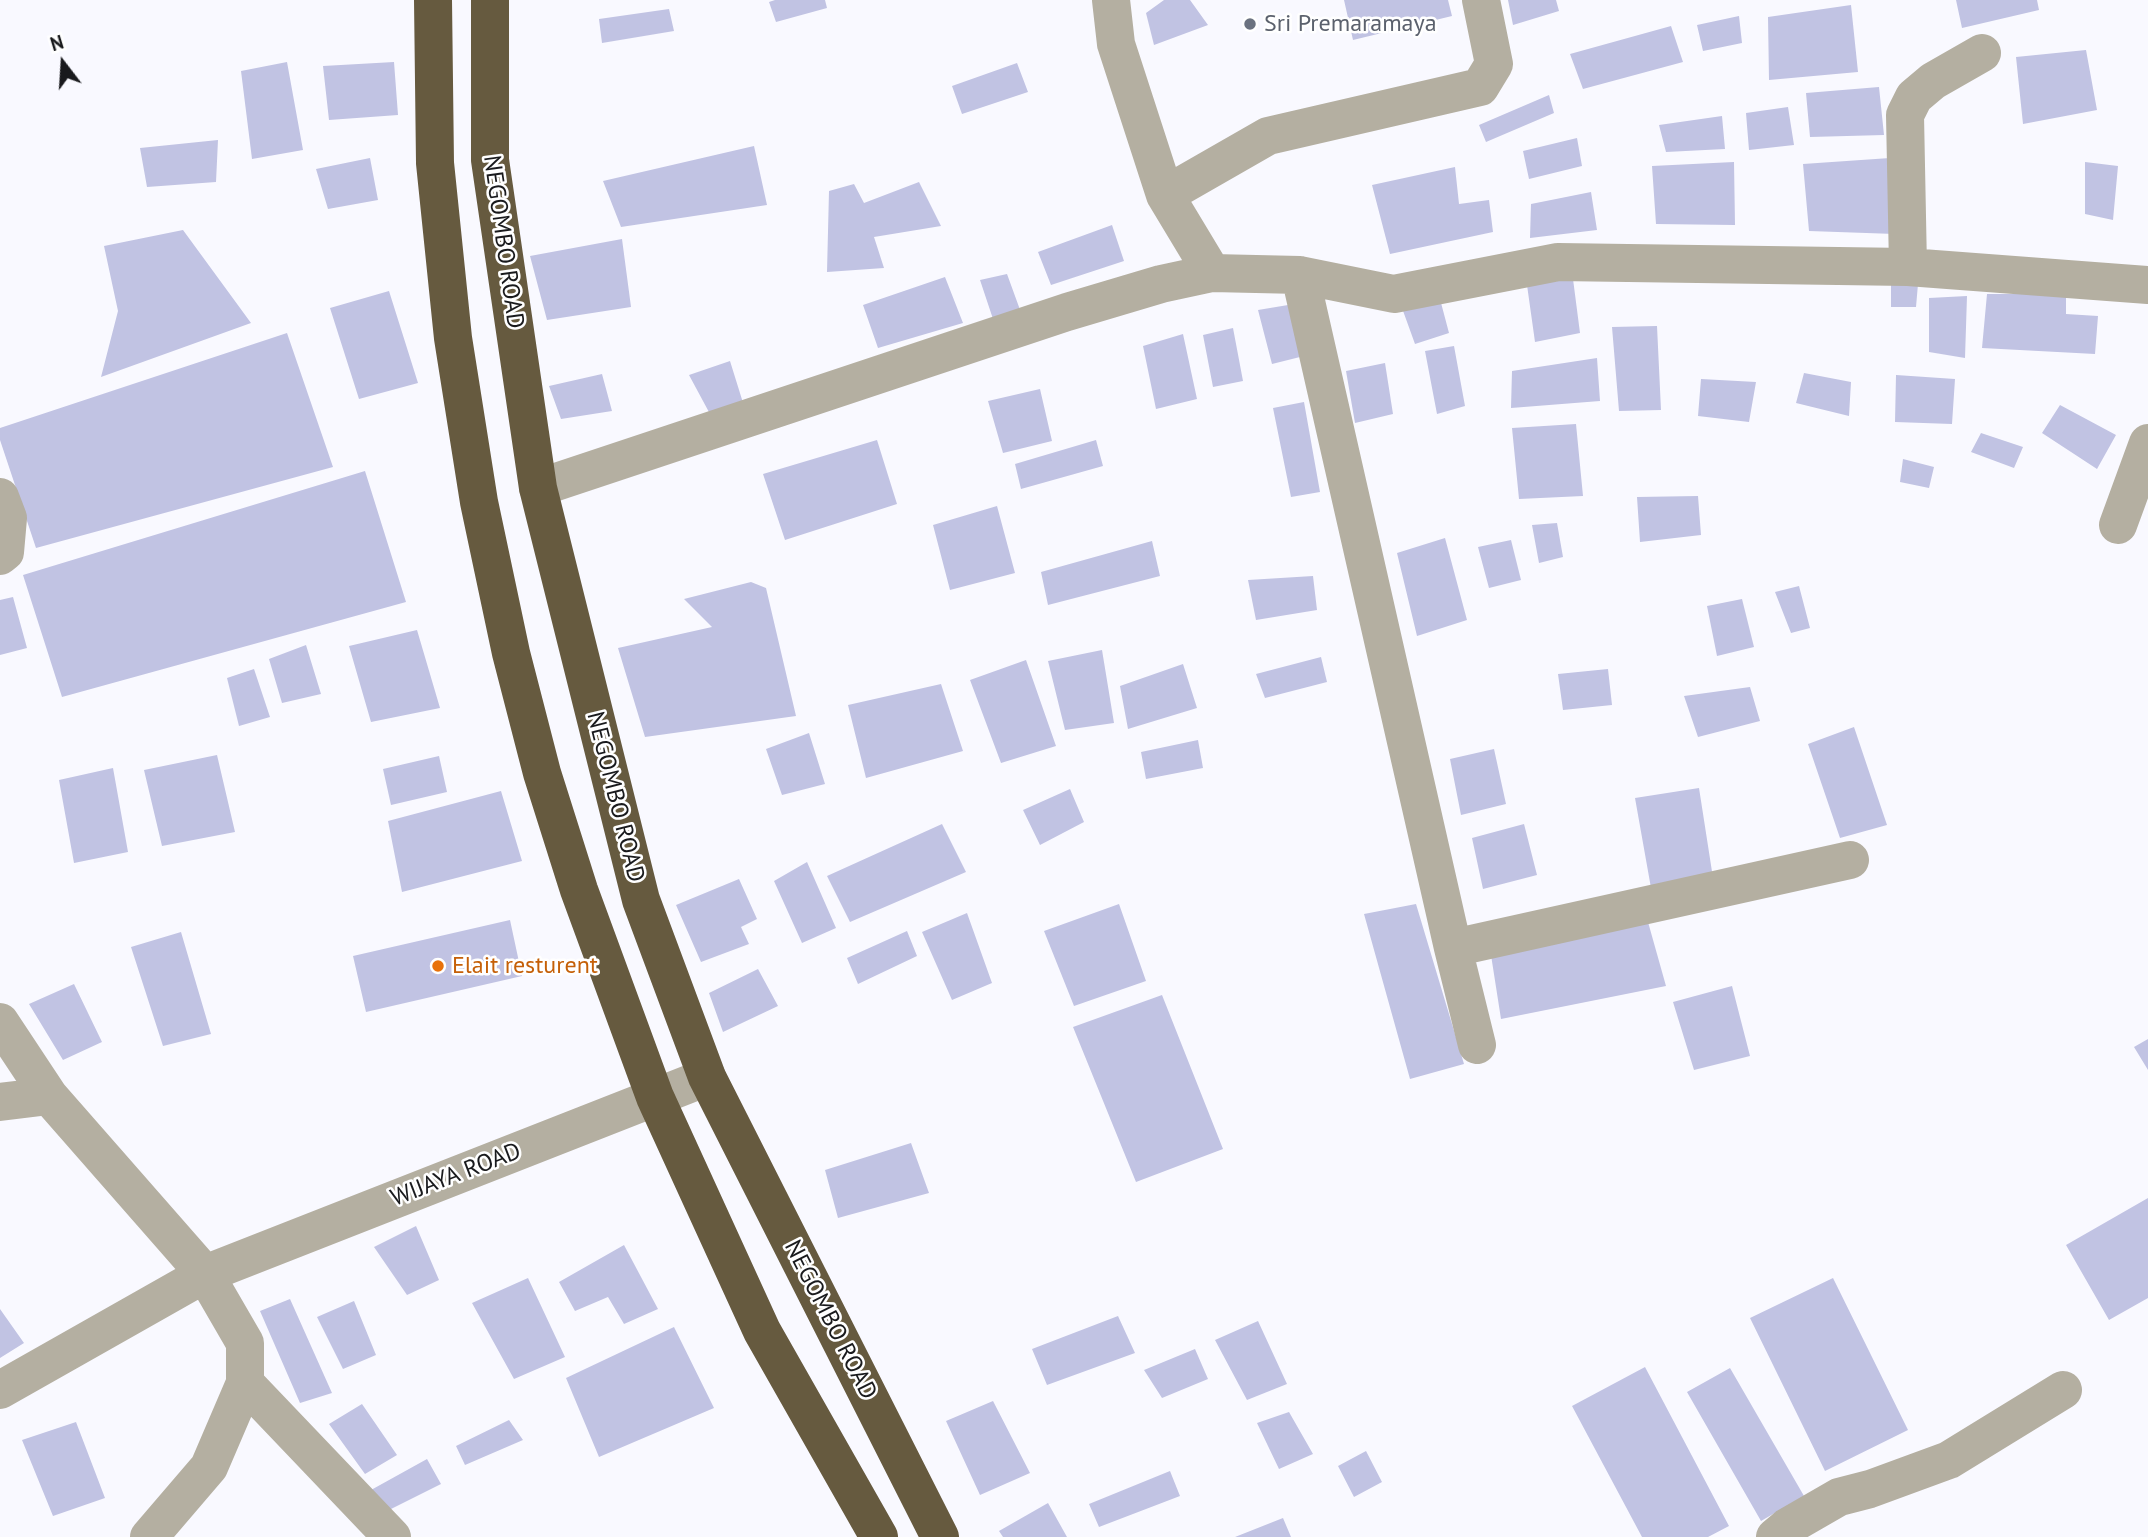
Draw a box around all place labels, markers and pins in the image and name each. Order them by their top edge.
place label: Sri Premaramaya [1264,10,1437,38]
marker: Sri Premaramaya [1242,16,1258,32]
place label: Elait resturent [452,952,598,980]
marker: Elait resturent [430,958,446,974]

